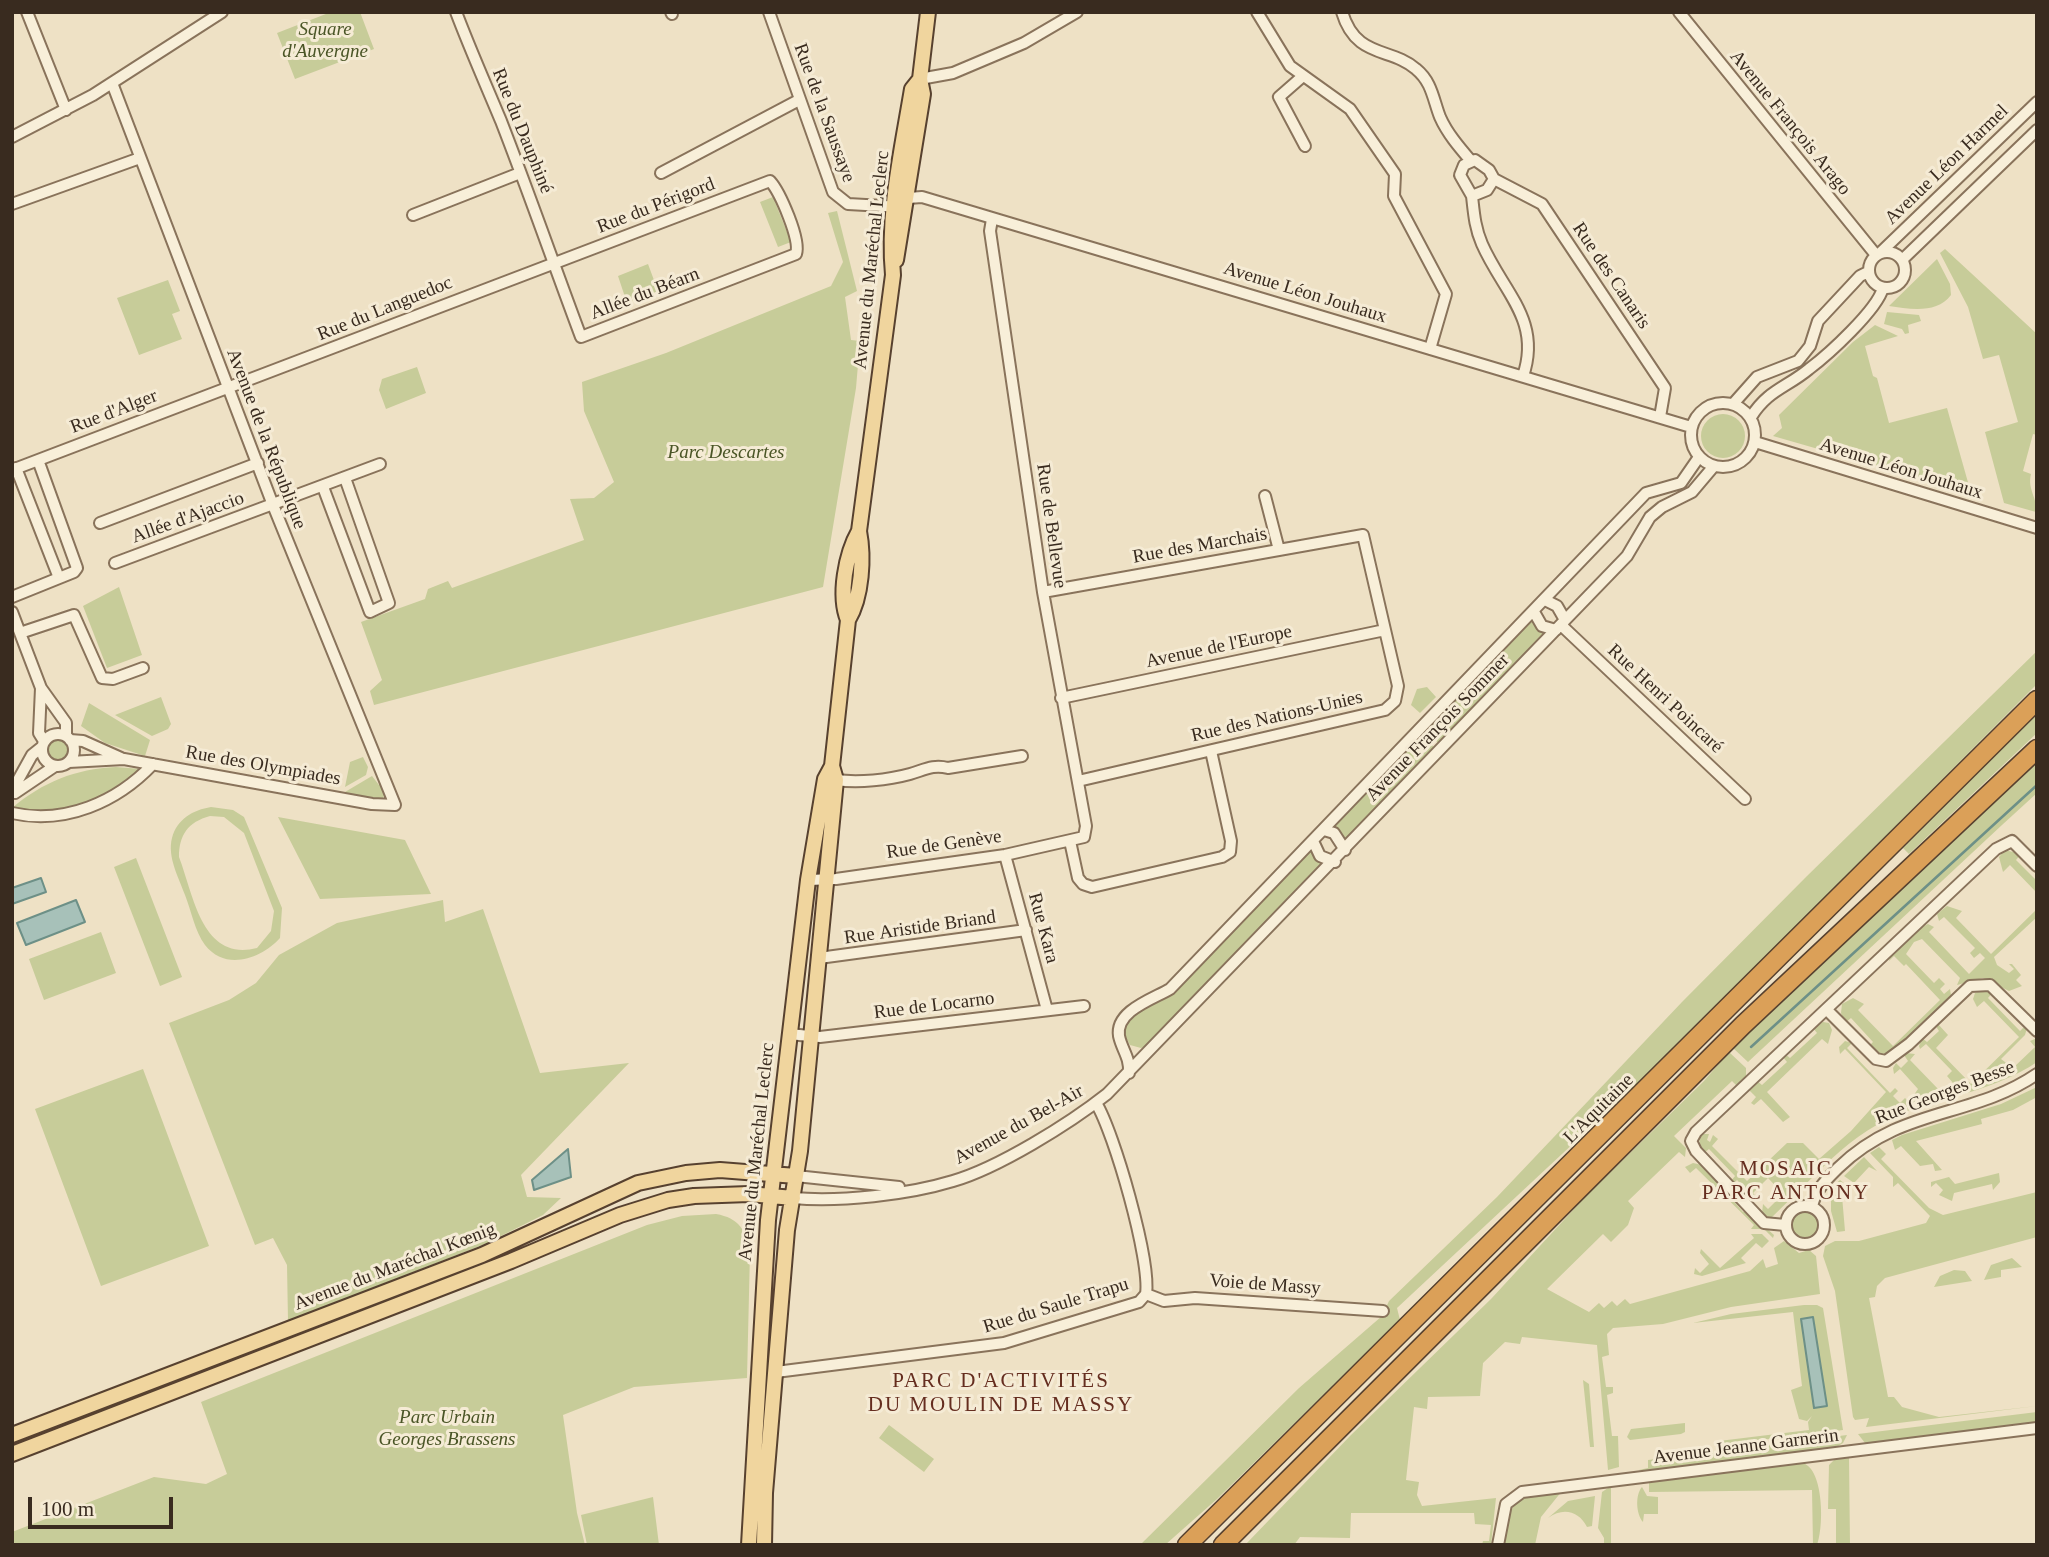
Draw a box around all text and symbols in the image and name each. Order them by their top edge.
park label: Square d'Auvergne [282,19,368,63]
street label: Rue de la Saussaye [788,40,860,186]
street label: Avenue François Arago [1724,46,1856,200]
street label: Rue du Dauphiné [487,65,557,197]
street label: Avenue Léon Harmel [1880,100,2014,230]
street label: Avenue du Maréchal Leclerc [849,150,895,370]
street label: Rue du Périgord [594,173,718,239]
street label: Rue des Canaris [1567,218,1655,334]
street label: Avenue Léon Jouhaux [1221,257,1389,329]
street label: Allée du Béarn [587,263,703,325]
street label: Rue du Languedoc [314,272,456,346]
street label: Avenue de la République [221,346,311,532]
street label: Rue d'Alger [67,385,161,439]
street label: Avenue Léon Jouhaux [1817,433,1985,505]
park label: Parc Descartes [668,442,784,464]
street label: Rue de Bellevue [1031,462,1071,590]
street label: Allée d'Ajaccio [129,487,247,549]
street label: Rue des Marchais [1131,523,1269,569]
street label: Avenue de l'Europe [1144,620,1294,674]
street label: Rue Henri Poincaré [1602,640,1728,758]
street label: Avenue François Sommer [1361,649,1515,807]
street label: Rue des Nations-Unies [1189,686,1365,748]
street label: Rue des Olympiades [184,741,342,791]
street label: Rue de Genève [885,826,1003,864]
street label: Rue Kara [1023,890,1063,966]
street label: Rue Aristide Briand [843,906,997,950]
street label: Rue de Locarno [872,987,996,1025]
street label: Avenue du Maréchal Leclerc [734,1042,780,1262]
street label: Rue Georges Besse [1872,1056,2018,1130]
street label: L'Aquitaine [1559,1069,1639,1149]
street label: Avenue du Bel-Air [950,1080,1088,1170]
district label: MOSAIC PARC ANTONY [1703,1156,1869,1206]
street label: Avenue du Maréchal Kœnig [291,1218,499,1316]
street label: Voie de Massy [1209,1270,1321,1300]
street label: Rue du Saule Trapu [981,1273,1131,1339]
district label: PARC D'ACTIVITÉS DU MOULIN DE MASSY [870,1368,1132,1418]
park label: Parc Urbain Georges Brassens [378,1407,516,1451]
street label: Avenue Jeanne Garnerin [1652,1424,1840,1470]
scale bar [32,1484,177,1528]
text: 100 m [41,1497,94,1521]

